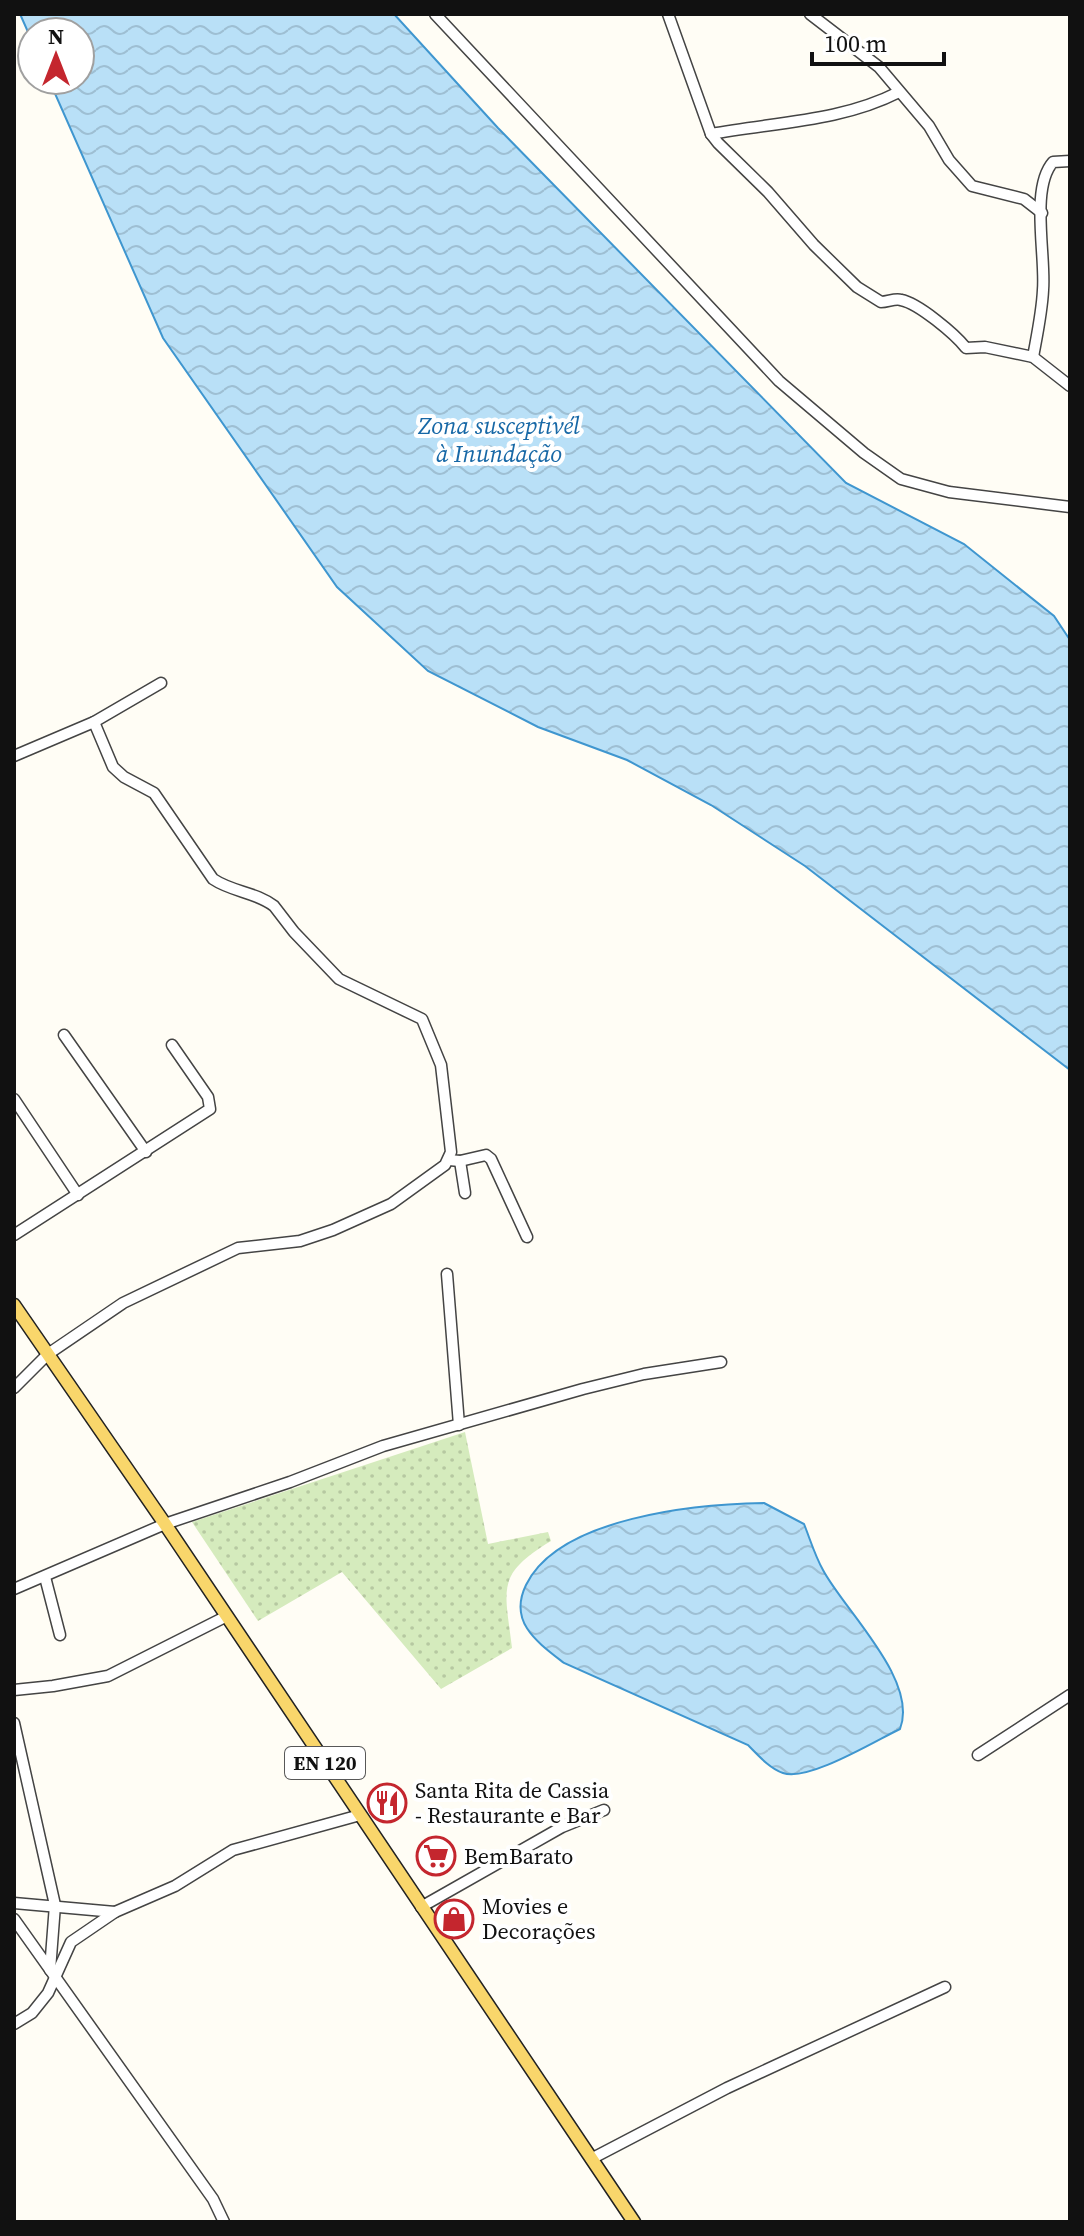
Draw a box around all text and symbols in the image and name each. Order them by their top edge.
north arrow [16,16,96,96]
scale bar [812,16,944,66]
text: N [48,21,64,51]
text: 100 m [824,27,887,60]
water label: Zona susceptivél à Inundação [417,409,580,470]
road number: EN 120 [285,1747,365,1779]
place label: Santa Rita de Cassia - Restaurante e Bar [415,1775,610,1830]
restaurant icon: Santa Rita de Cassia - Restaurante e Bar [366,1782,408,1824]
supermarket icon: BemBarato [415,1835,457,1877]
place label: BemBarato [464,1841,573,1871]
place label: Movies e Decorações [482,1891,596,1946]
shop icon: Movies e Decorações [433,1898,475,1940]

